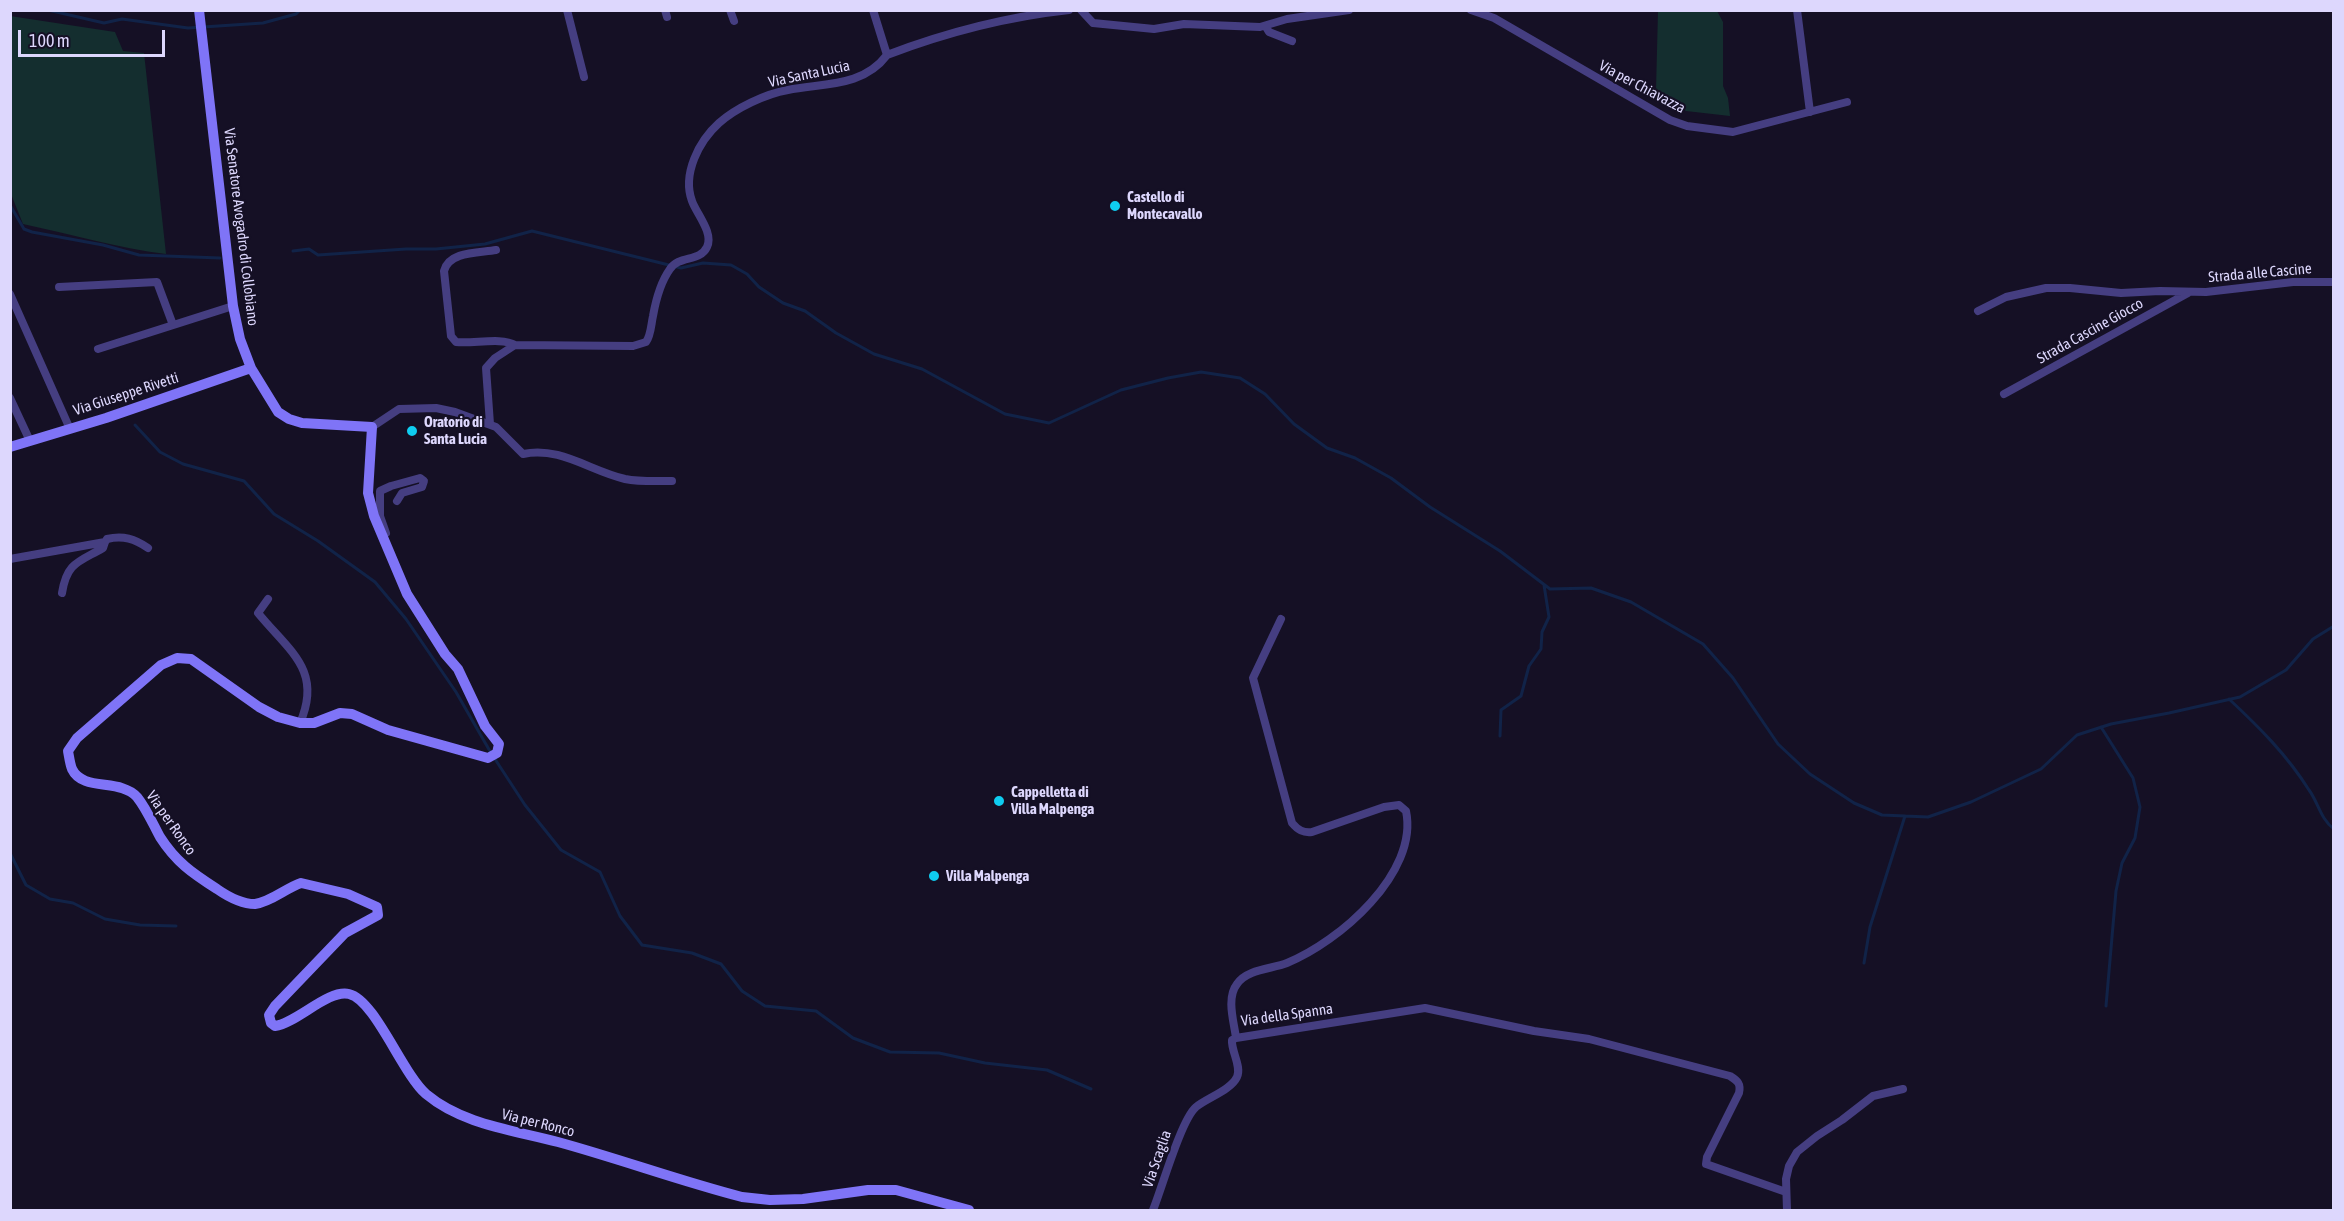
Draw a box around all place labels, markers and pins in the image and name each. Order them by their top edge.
place label: Castello di Montecavallo [1127,188,1203,223]
marker: Castello di Montecavallo [1108,199,1122,213]
place label: Oratorio di Santa Lucia [424,413,487,448]
marker: Oratorio di Santa Lucia [405,424,419,438]
place label: Cappelletta di Villa Malpenga [1011,783,1094,818]
marker: Cappelletta di Villa Malpenga [992,794,1006,808]
place label: Villa Malpenga [946,867,1029,885]
marker: Villa Malpenga [927,869,941,883]

